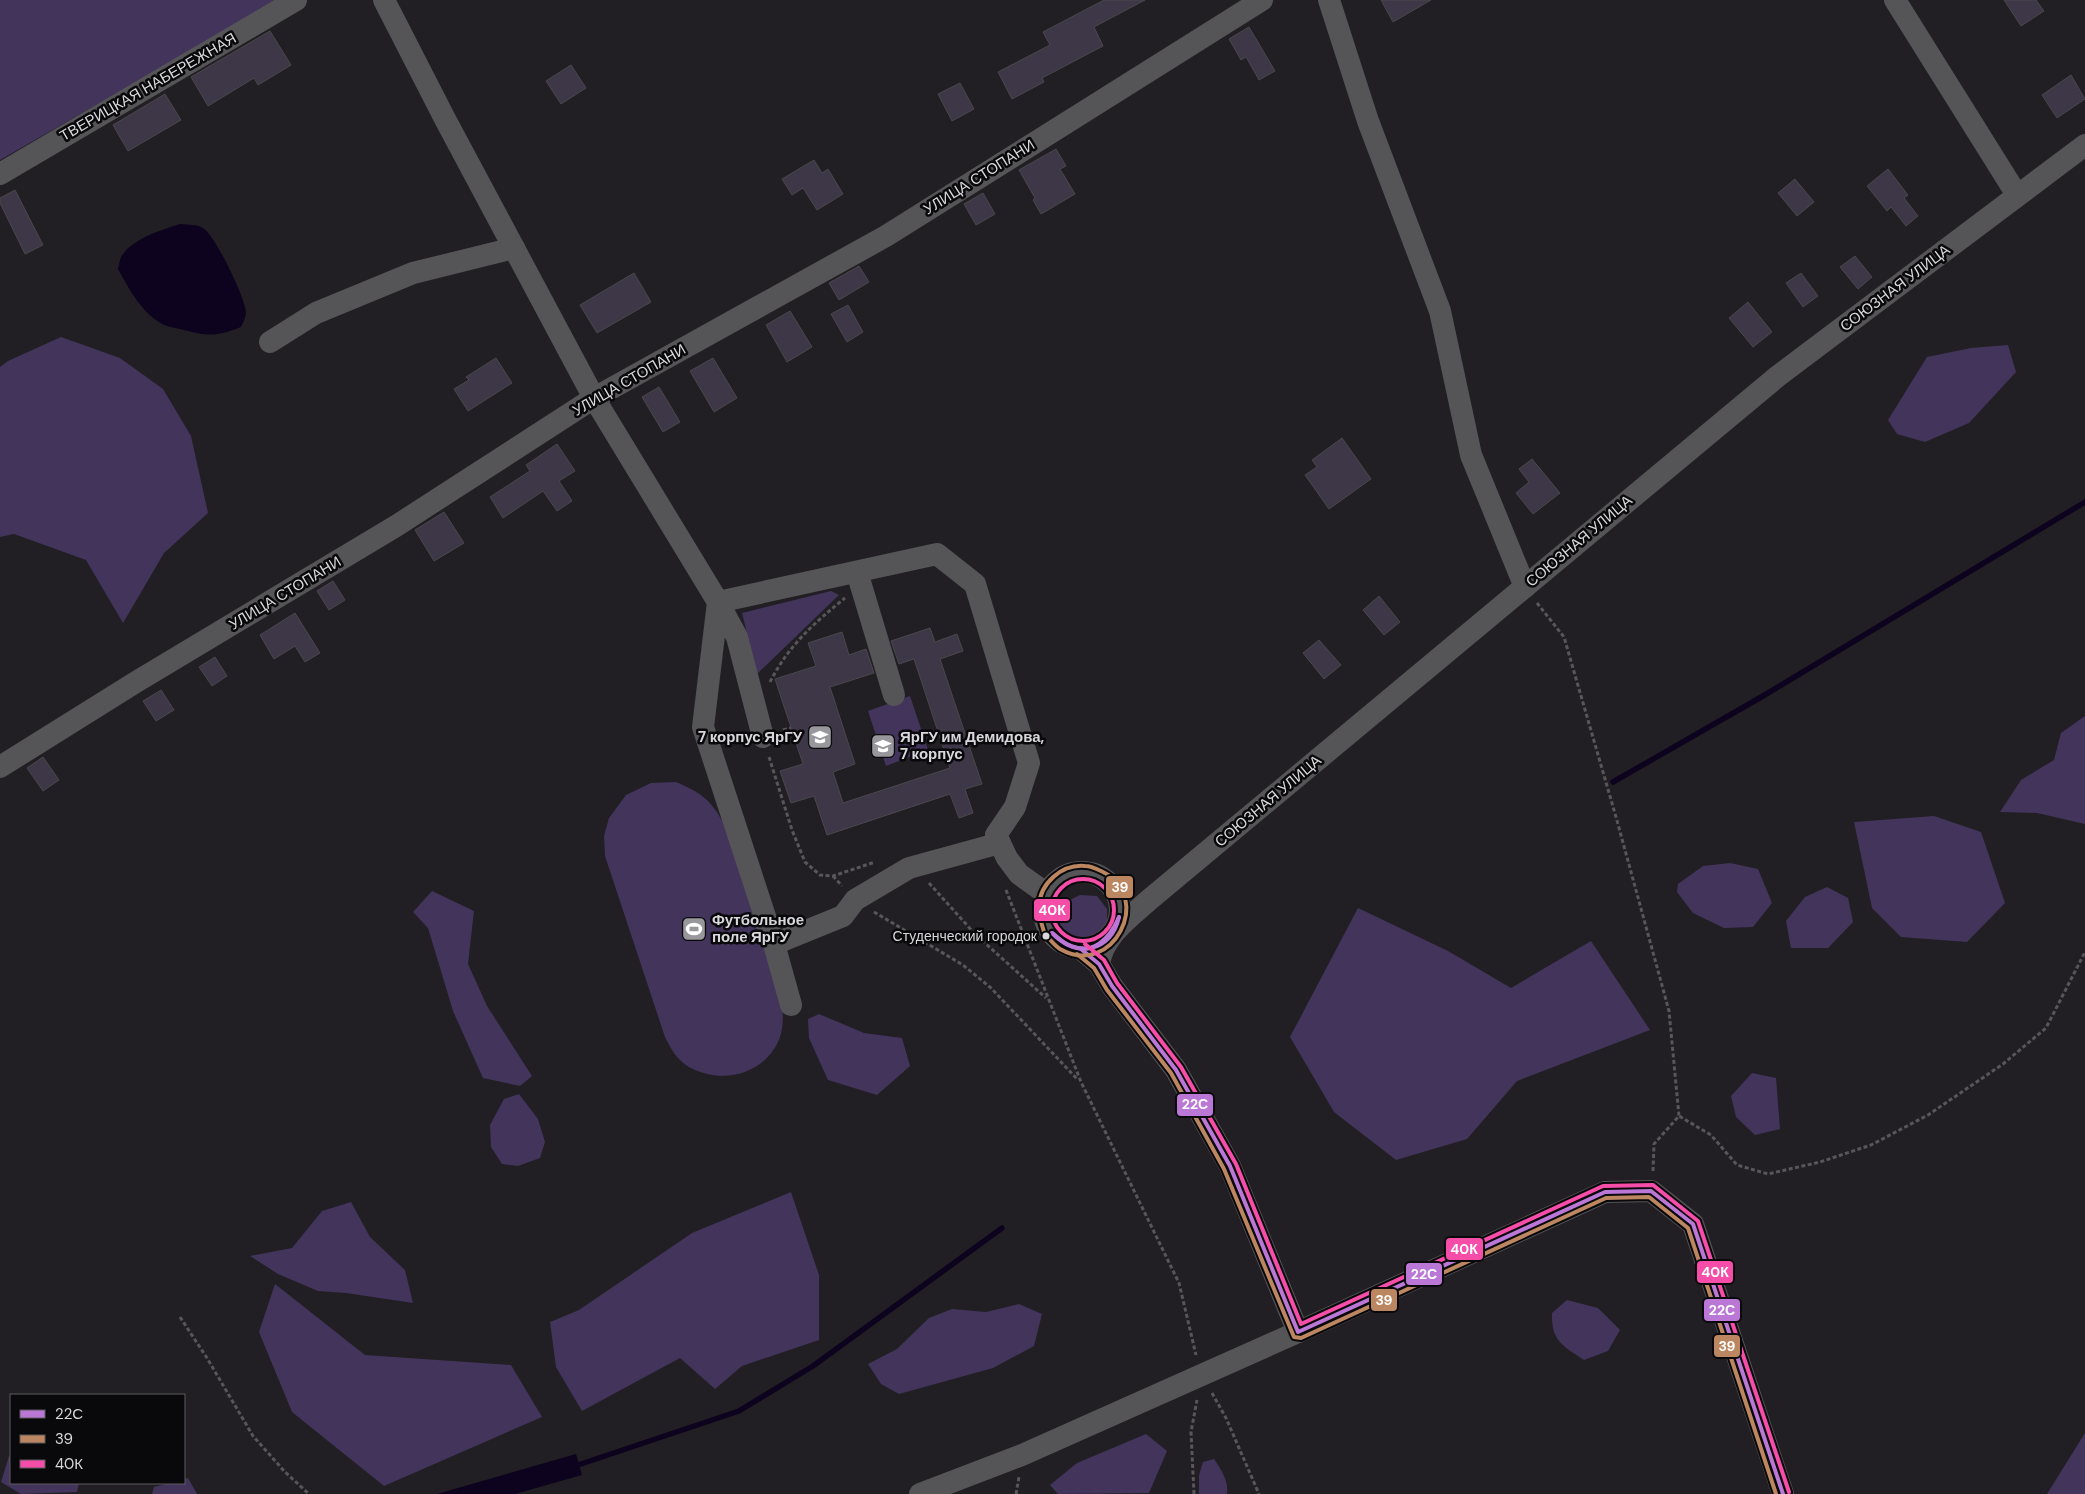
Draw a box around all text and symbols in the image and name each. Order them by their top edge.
street label: ТВЕРИЦКАЯ НАБЕРЕЖНАЯ [56,28,240,146]
street label: УЛИЦА СТОПАНИ [920,135,1038,219]
street label: СОЮЗНАЯ УЛИЦА [1836,240,1954,336]
street label: УЛИЦА СТОПАНИ [569,339,689,421]
street label: СОЮЗНАЯ УЛИЦА [1522,491,1636,591]
street label: УЛИЦА СТОПАНИ [225,552,345,634]
school or university icon: 7 корпус ЯрГУ [807,724,833,750]
place label: 7 корпус ЯрГУ [698,727,803,747]
place label: ЯрГУ им Демидова, 7 корпус [900,727,1045,764]
school or university icon: ЯрГУ им Демидова, 7 корпус [870,733,896,759]
street label: СОЮЗНАЯ УЛИЦА [1211,751,1325,851]
line badge: 39 [1105,875,1134,899]
text: 39 [1112,878,1129,896]
line badge: 40К [1033,898,1071,922]
text: 40К [1038,901,1066,919]
place label: Футбольное поле ЯрГУ [712,910,804,947]
sports icon: Футбольное поле ЯрГУ [681,916,707,942]
place label: Студенческий городок [893,927,1038,945]
marker: Студенческий городок [1041,931,1051,941]
line badge: 22С [1176,1093,1214,1117]
text: 22С [1182,1095,1208,1113]
line badge: 40К [1445,1237,1484,1261]
text: 40К [1450,1240,1478,1258]
line badge: 40К [1696,1260,1734,1284]
line badge: 22С [1405,1262,1443,1286]
text: 40К [1701,1263,1729,1281]
text: 22С [1411,1265,1437,1283]
line badge: 39 [1370,1288,1398,1312]
text: 39 [1376,1291,1393,1309]
line badge: 22С [1703,1298,1741,1322]
text: 22С [1709,1301,1735,1319]
line badge: 39 [1713,1334,1741,1358]
text: 39 [1719,1337,1736,1355]
legend [10,1394,185,1484]
text: 22С [55,1404,83,1424]
text: 39 [55,1429,73,1449]
text: 40К [55,1454,83,1474]

